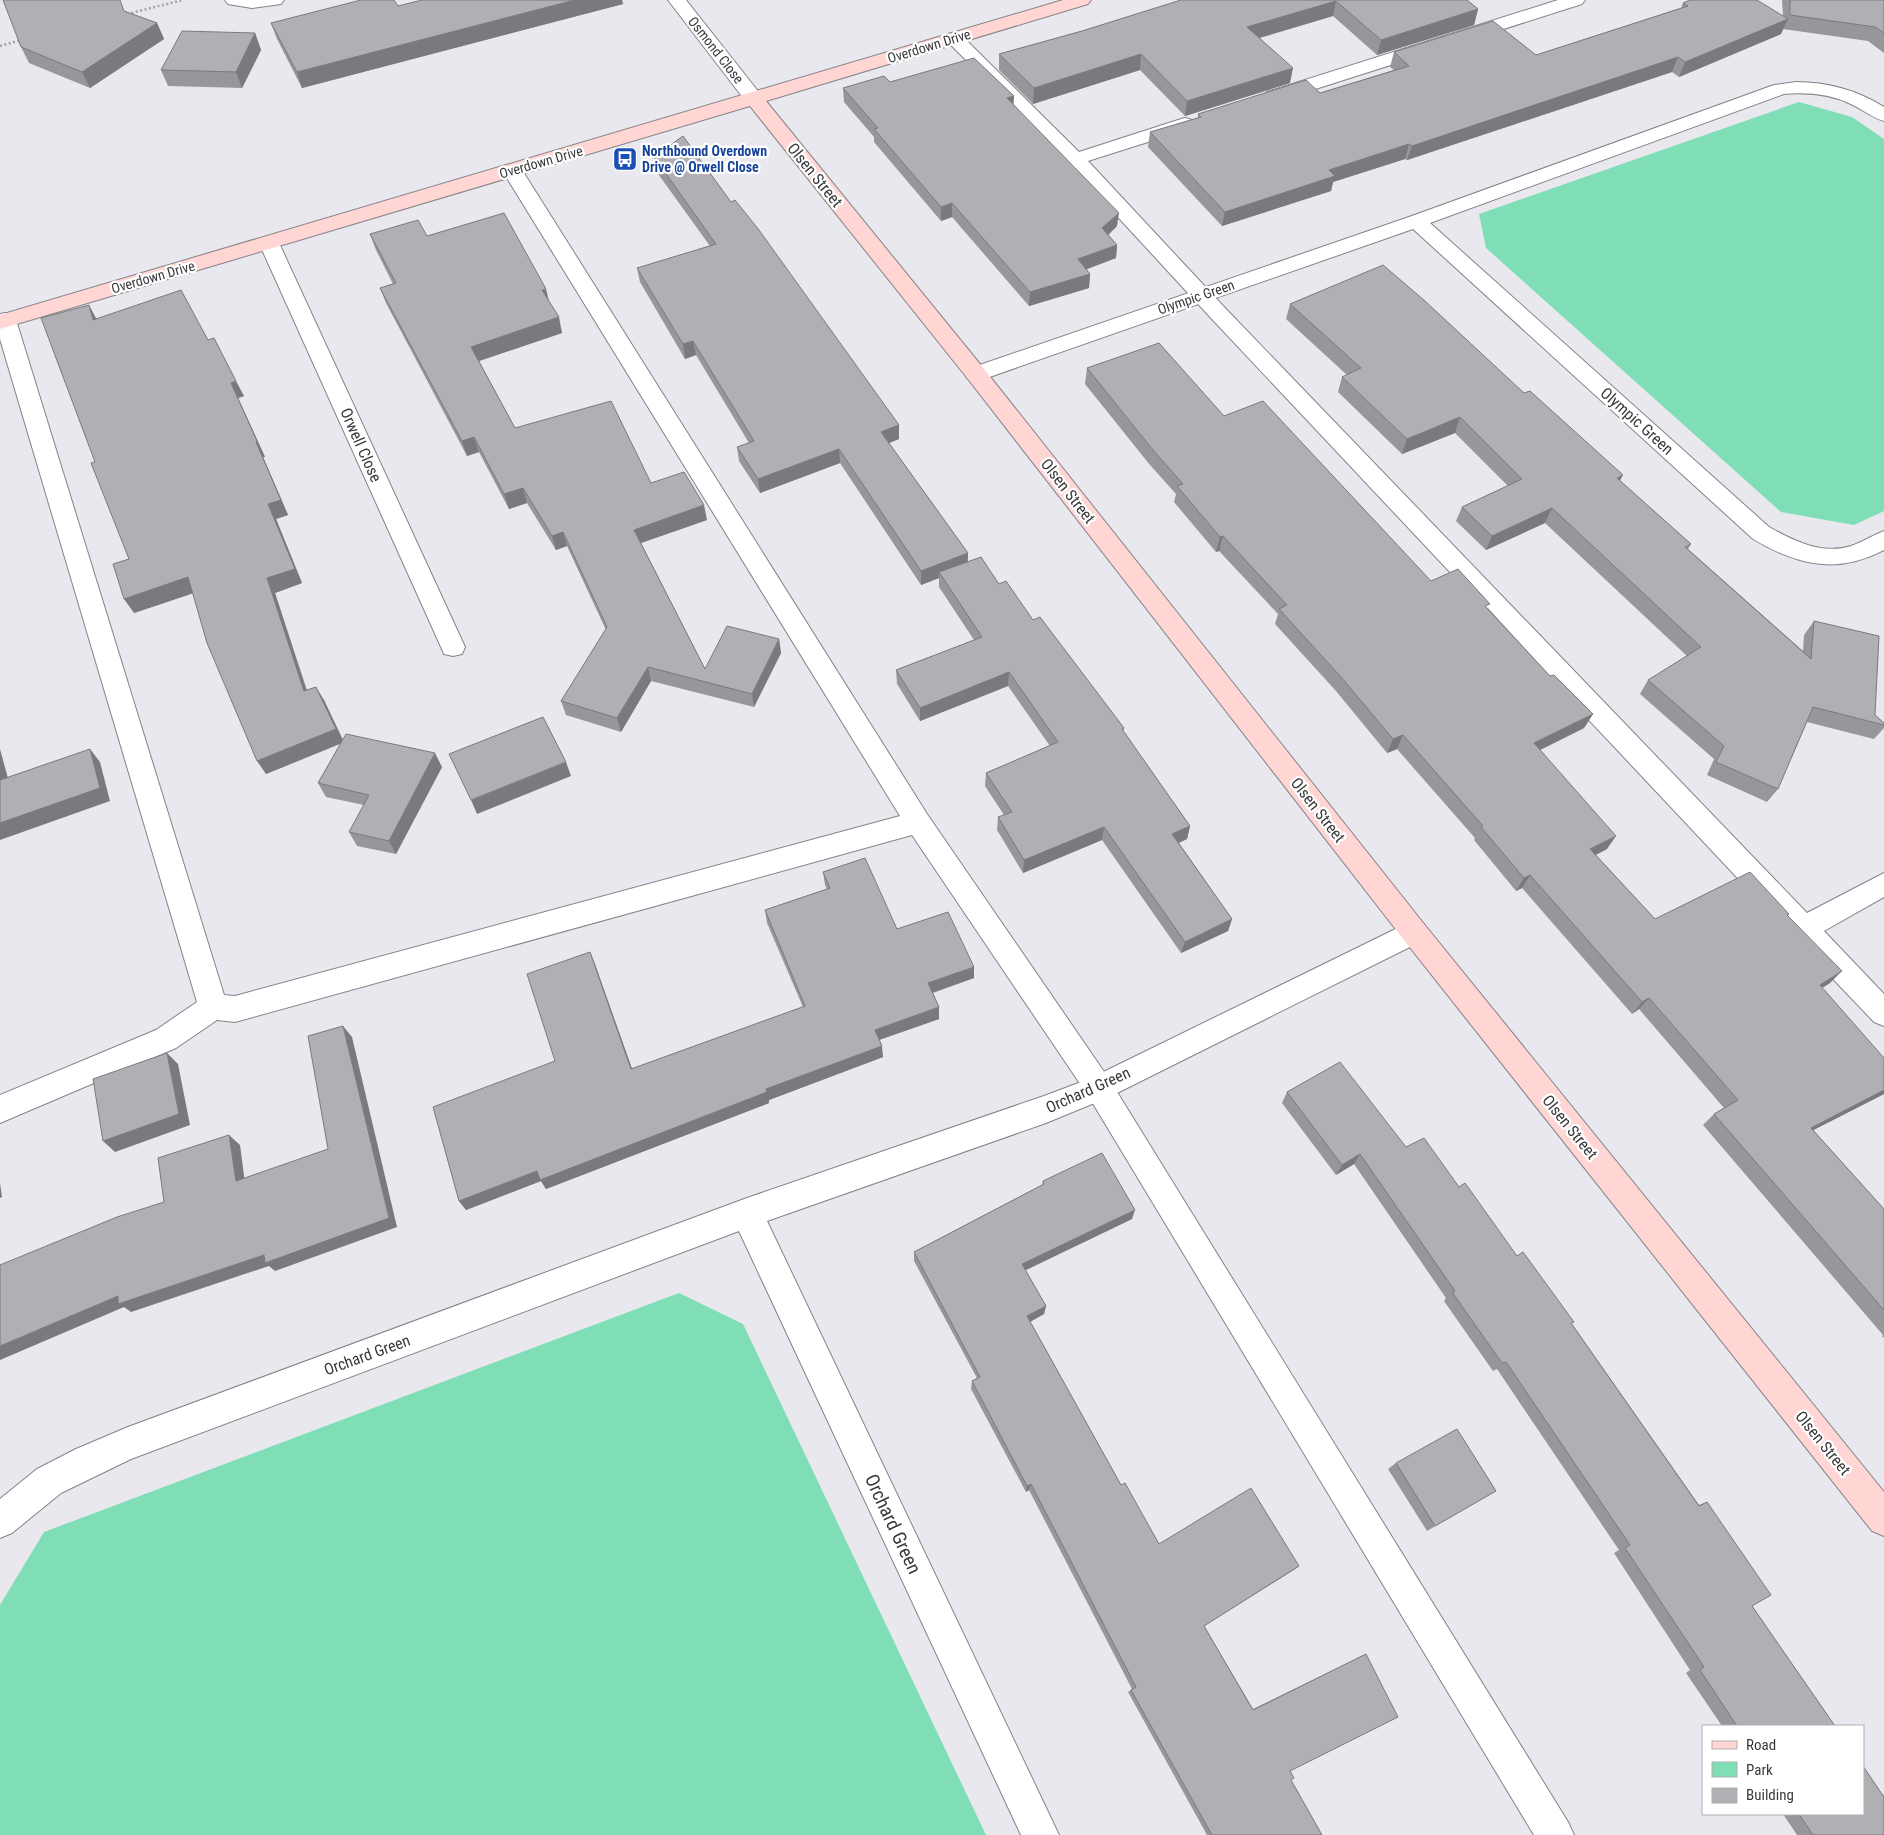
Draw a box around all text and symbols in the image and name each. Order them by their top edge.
street label: Osmond Close [685,13,747,87]
street label: Overdown Drive [886,26,973,66]
street label: Olsen Street [783,139,847,211]
street label: Overdown Drive [497,142,585,182]
place label: Northbound Overdown Drive @ Orwell Close [642,143,767,175]
bus stop icon: Northbound Overdown Drive @ Orwell Close [612,146,638,172]
street label: Overdown Drive [109,257,197,297]
street label: Olympic Green [1156,276,1236,318]
street label: Olympic Green [1597,383,1677,459]
street label: Orwell Close [336,405,386,485]
street label: Olsen Street [1037,455,1099,527]
street label: Olsen Street [1287,774,1349,846]
street label: Orchard Green [1043,1063,1133,1117]
street label: Olsen Street [1538,1091,1602,1163]
street label: Orchard Green [321,1331,413,1379]
street label: Olsen Street [1791,1407,1855,1479]
street label: Orchard Green [860,1470,926,1578]
legend [1702,1725,1864,1815]
text: Road [1746,1736,1776,1754]
text: Park [1746,1761,1773,1779]
text: Building [1746,1786,1794,1804]

